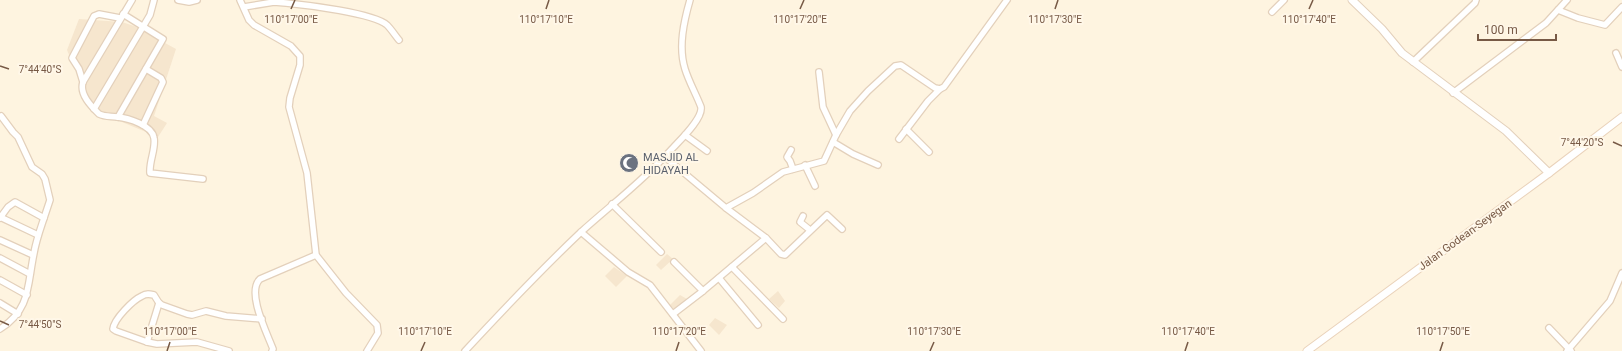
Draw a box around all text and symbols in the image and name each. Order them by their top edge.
text: 110°17'00"E [264,14,318,25]
text: 110°17'10"E [519,14,573,25]
text: 110°17'20"E [773,14,827,25]
text: 110°17'30"E [1028,14,1082,25]
text: 110°17'40"E [1282,14,1336,25]
scale bar [1478,16,1556,42]
text: 100 m [1484,23,1518,37]
text: 7°44'40"S [19,64,61,75]
text: 7°44'20"S [1561,137,1603,148]
place label: MASJID AL HIDAYAH [643,151,699,177]
mosque icon: MASJID AL HIDAYAH [618,152,640,174]
street label: Jalan Godean-Seyegan [1416,197,1514,273]
text: 7°44'50"S [19,319,61,330]
text: 110°17'00"E [143,326,197,337]
text: 110°17'10"E [398,326,452,337]
text: 110°17'20"E [652,326,706,337]
text: 110°17'30"E [907,326,961,337]
text: 110°17'40"E [1161,326,1215,337]
text: 110°17'50"E [1416,326,1470,337]

